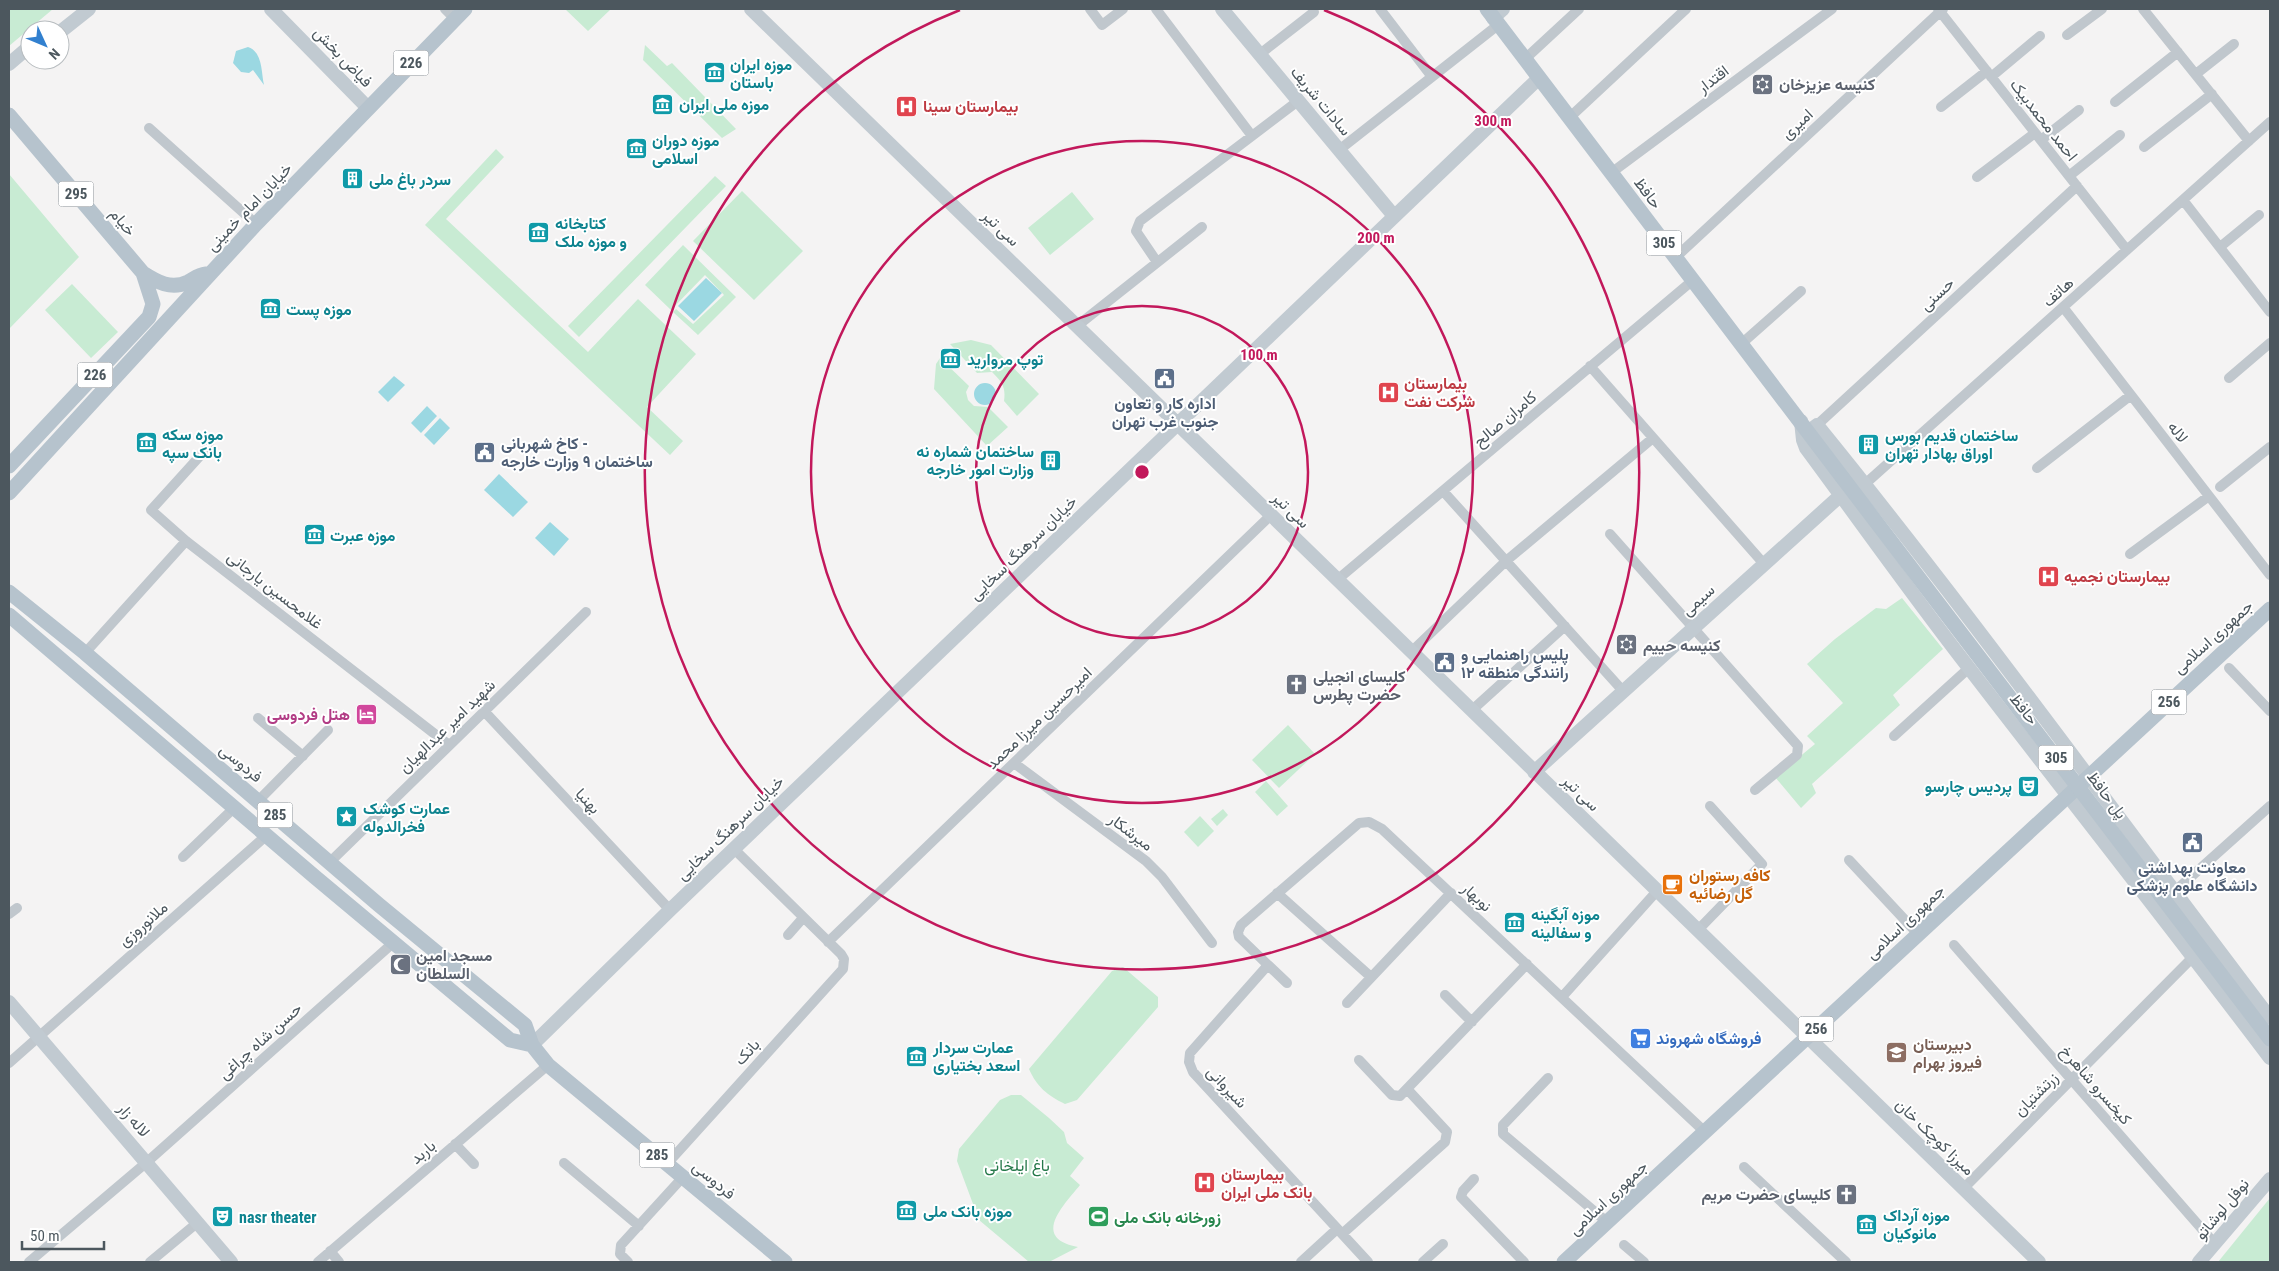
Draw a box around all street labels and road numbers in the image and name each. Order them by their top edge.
street label: فیاض بخش [309,23,376,92]
road number: 226 [394,50,428,76]
street label: اقتدار [1693,61,1733,98]
street label: سادات شریف [1286,63,1355,140]
street label: احمد محمدبیک [2006,75,2082,165]
street label: امیری [1777,105,1817,144]
street label: خیابان امام خمینی [202,159,297,256]
street label: حافظ [1630,174,1666,213]
road number: 295 [58,182,94,206]
street label: خیام [105,204,140,241]
street label: سی تیر [977,205,1023,251]
road number: 305 [1646,230,1682,256]
street label: حسنی [1916,273,1959,315]
street label: هاتف [2039,273,2077,311]
road number: 226 [78,362,112,388]
street label: کامران صالح [1470,387,1542,452]
street label: لاله [2164,417,2192,447]
street label: سی تیر [1267,487,1313,533]
street label: خیابان سرهنگ سخایی [965,492,1082,605]
street label: غلامحسین یارجانی [223,547,326,634]
street label: سیمی [1677,580,1719,621]
street label: جمهوری اسلامی [2169,596,2258,678]
street label: امیرحسین میرزا محمد [982,663,1096,774]
street label: شهید امیر عبدالهیان [395,675,500,778]
street label: حافظ [2006,690,2042,729]
road number: 256 [2152,690,2186,714]
street label: فردوسی [215,740,266,787]
road number: 305 [2038,746,2074,770]
street label: پل حافظ [2081,768,2131,824]
street label: سی تیر [1557,770,1603,816]
street label: خیابان سرهنگ سخایی [672,772,789,885]
street label: بهنیا [571,784,605,818]
road number: 285 [258,802,292,828]
street label: میرشکار [1104,809,1157,856]
street label: نوبهار [1457,878,1496,916]
street label: جمهوری اسلامی [1862,881,1949,964]
street label: ملانوروزی [115,897,172,951]
street label: حسن شاه چراغی [214,998,307,1085]
road number: 256 [1798,1016,1834,1042]
street label: بانک [730,1035,764,1069]
street label: کیخسرو شاهرخ [2055,1041,2136,1130]
street label: شیروانی [1202,1062,1251,1113]
street label: زرتشتیان [2010,1068,2063,1121]
street label: میرزا کوچک خان [1890,1095,1978,1181]
street label: لاله زار [113,1098,154,1142]
street label: باربد [406,1136,440,1169]
road number: 285 [640,1142,674,1168]
street label: فردوسی [688,1157,739,1204]
street label: جمهوری اسلامی [1565,1157,1652,1240]
street label: نوفل لوشاتو [2191,1175,2254,1244]

